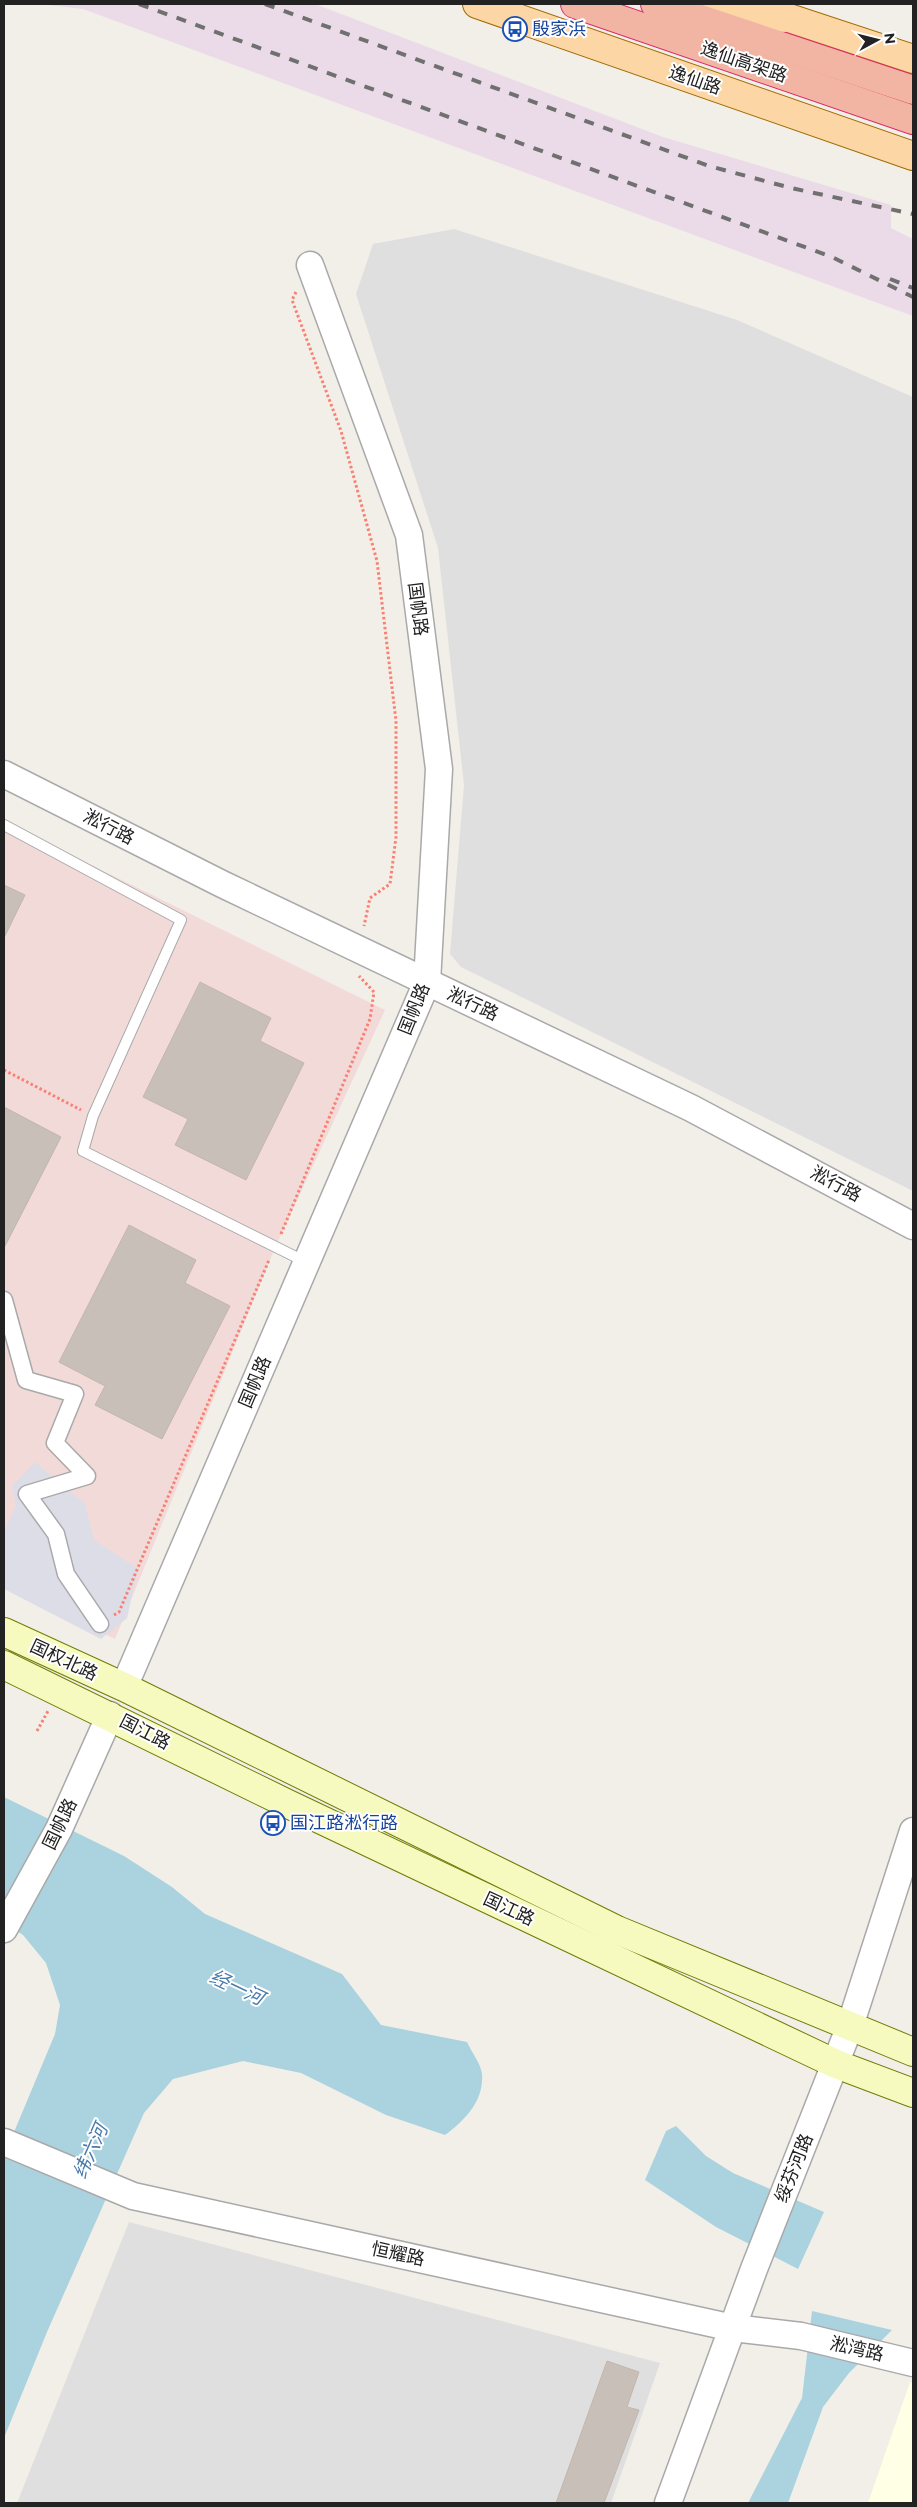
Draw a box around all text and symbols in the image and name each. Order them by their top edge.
north arrow [852,15,902,65]
bus stop icon: 殷家浜 [502,16,528,42]
place label: 殷家浜 [532,18,586,40]
text: N [880,32,900,45]
street label: 逸仙高架路 [698,37,790,87]
street label: 逸仙路 [666,61,724,99]
street label: 国帆路 [404,581,432,637]
street label: 淞行路 [80,805,138,849]
street label: 国帆路 [394,980,434,1038]
street label: 淞行路 [444,983,502,1025]
street label: 淞行路 [807,1162,865,1206]
street label: 国帆路 [234,1353,276,1411]
street label: 国权北路 [27,1635,101,1685]
street label: 国江路 [116,1710,174,1754]
street label: 国帆路 [38,1795,82,1853]
bus stop icon: 国江路淞行路 [260,1810,286,1836]
place label: 国江路淞行路 [290,1812,398,1834]
street label: 国江路 [480,1888,538,1930]
water label: 经一河 [206,1965,271,2012]
water label: 纬六河 [68,2117,114,2182]
street label: 绥芬河路 [770,2131,818,2205]
street label: 恒耀路 [369,2238,427,2270]
street label: 淞湾路 [828,2332,886,2366]

